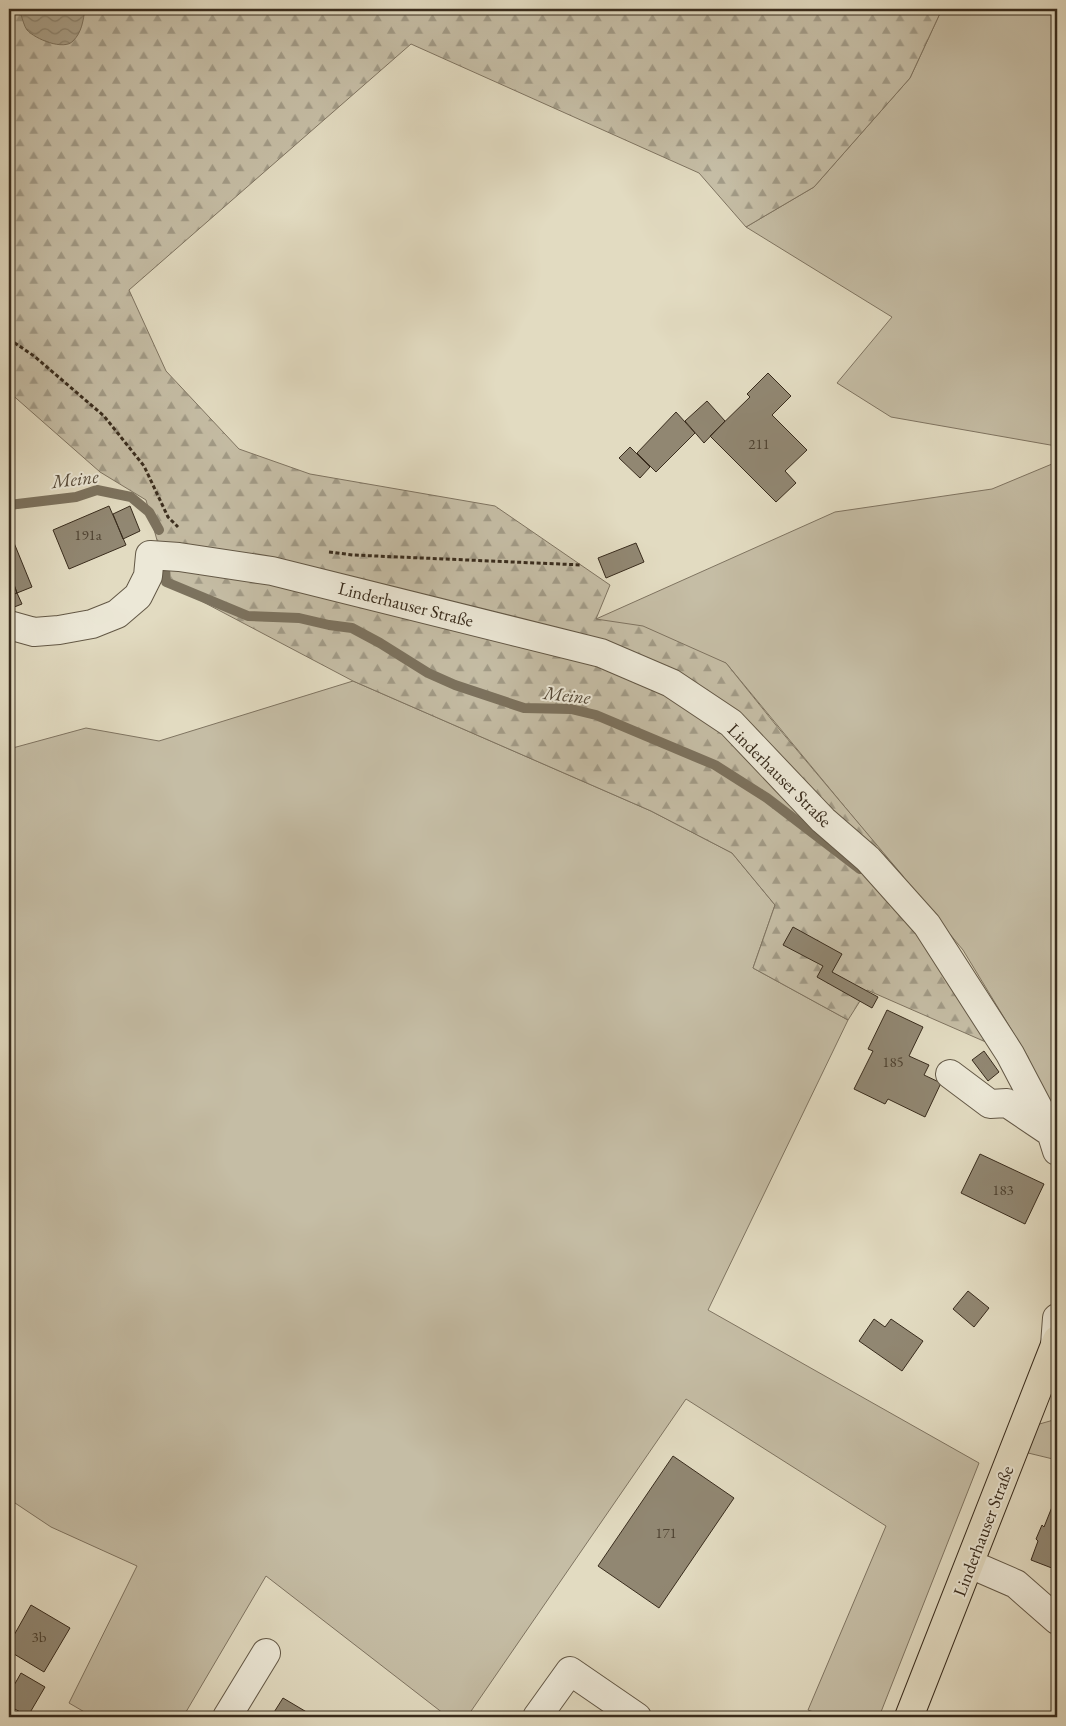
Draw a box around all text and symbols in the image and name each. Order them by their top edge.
house number: 211 [748,434,770,453]
water label: Meine [49,464,100,494]
house number: 191a [74,525,102,544]
street label: Linderhauser Straße [336,576,476,632]
water label: Meine [541,680,592,710]
street label: Linderhauser Straße [723,718,837,832]
house number: 185 [882,1052,904,1071]
house number: 183 [992,1180,1014,1199]
street label: Linderhauser Straße [947,1462,1019,1600]
house number: 171 [655,1523,677,1542]
house number: 3b [32,1627,47,1646]

